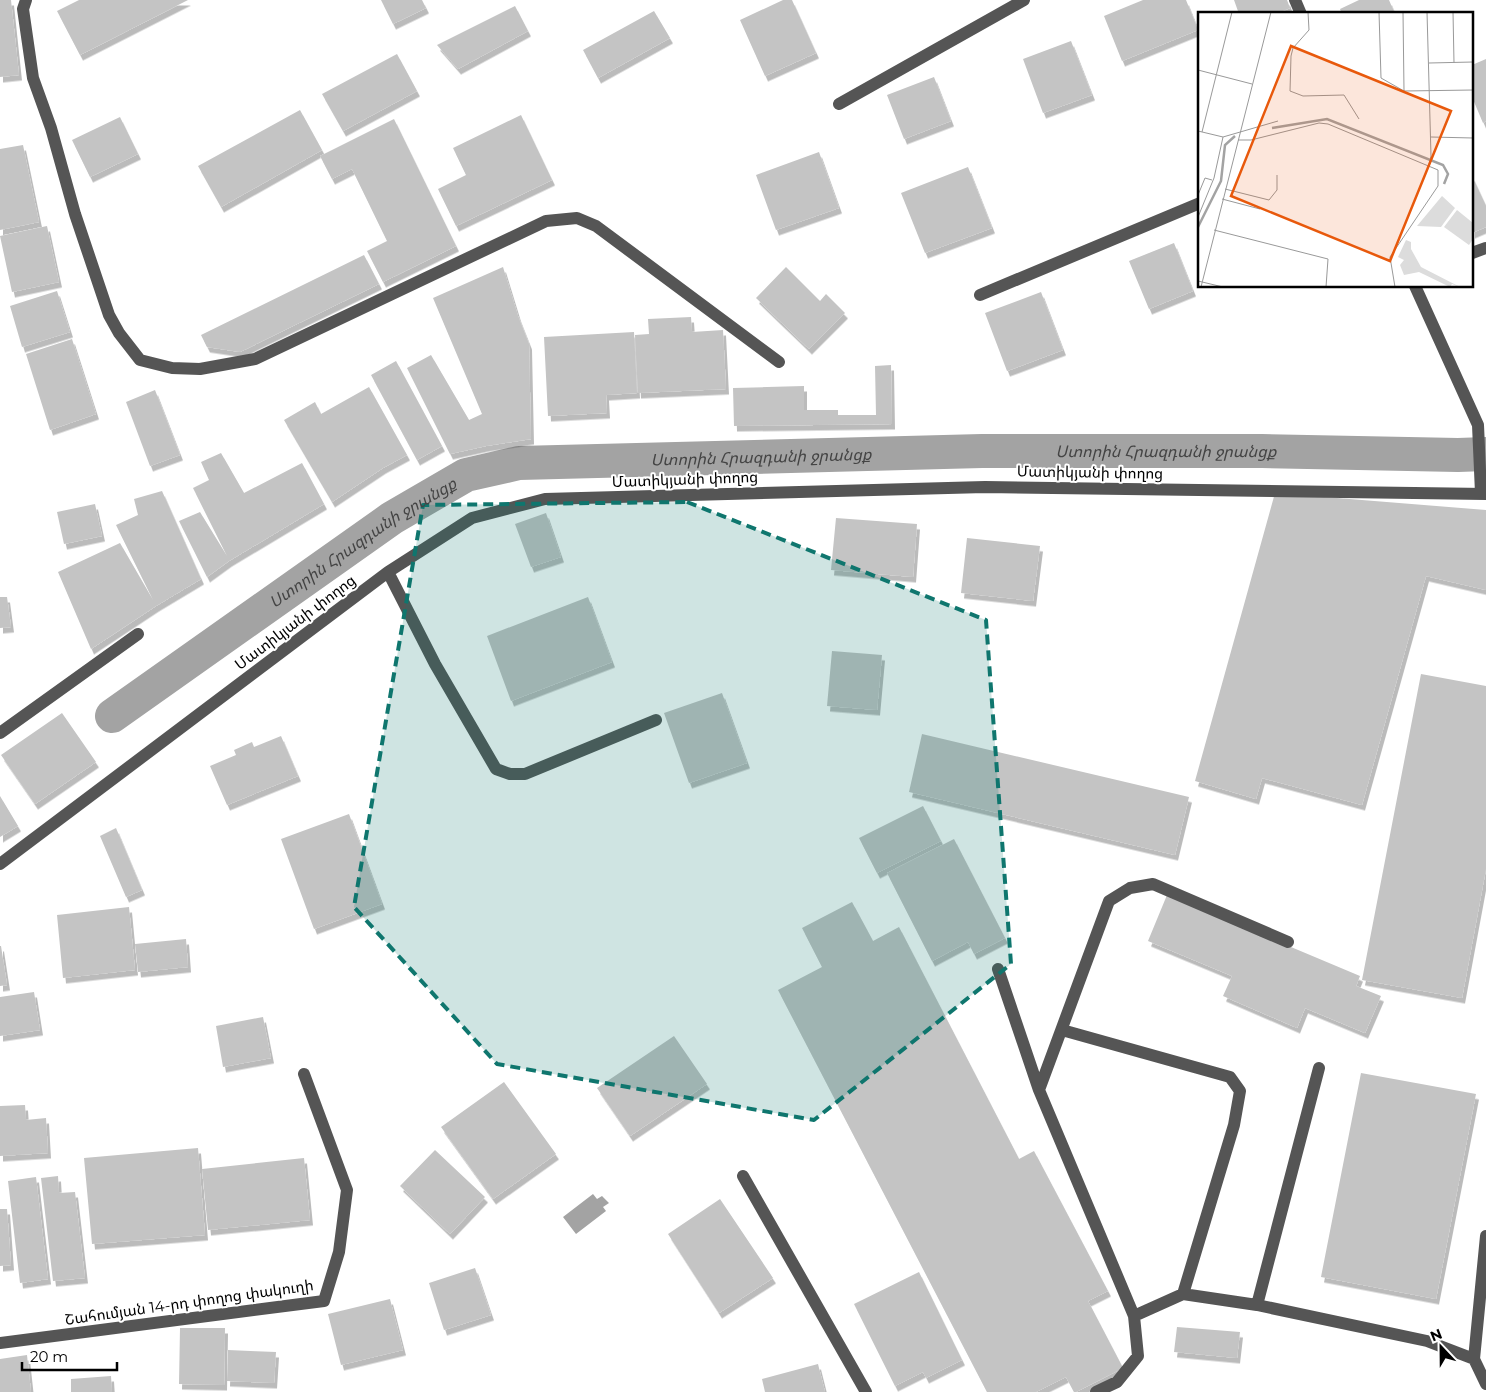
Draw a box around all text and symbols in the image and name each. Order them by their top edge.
inset map [1198,12,1474,288]
water label: Ստորին Հրազդանի ջրանցք [1056,442,1278,461]
water label: Ստորին Հրազդանի ջրանցք [650,444,873,469]
street label: Մատիկյանի փողոց [1017,461,1163,483]
street label: Մատիկյանի փողոց [612,467,758,491]
water label: Ստորին Հրազդանի ջրանցք [265,473,461,611]
street label: Մատիկյանի փողոց [231,570,359,674]
street label: Շահումյան 14-րդ փողոց փակուղի [63,1275,315,1329]
north arrow [1416,1322,1466,1372]
text: N [1428,1324,1445,1345]
scale bar [22,1340,118,1372]
text: 20 m [30,1347,68,1366]

